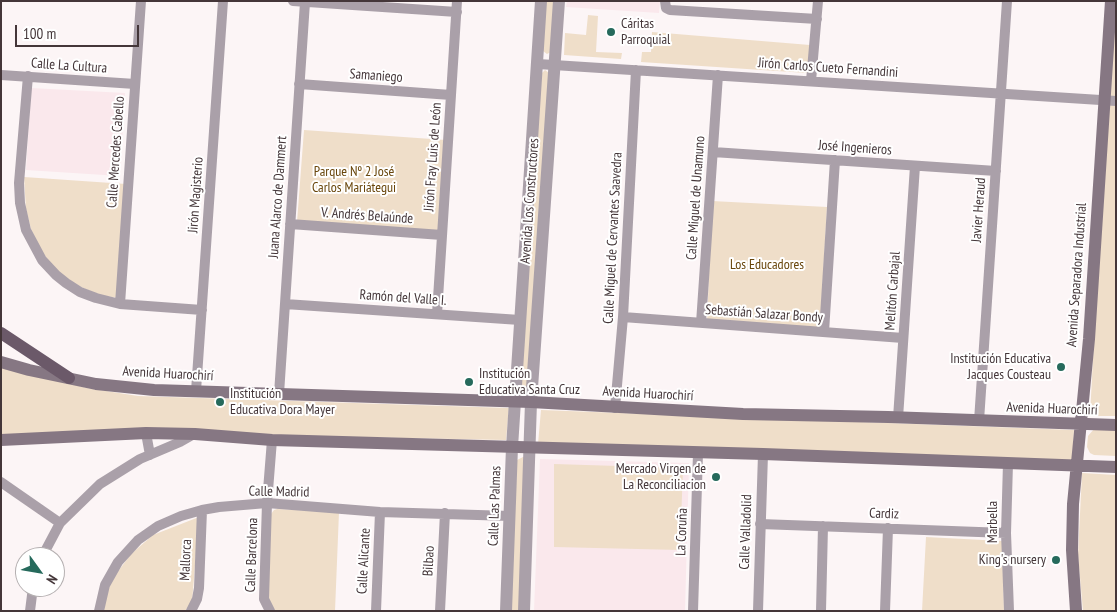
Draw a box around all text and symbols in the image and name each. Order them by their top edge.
scale bar [18,15,141,47]
place label: Cáritas Parroquial [621,16,670,48]
text: 100 m [23,24,56,43]
marker: Cáritas Parroquial [605,26,617,38]
street label: Calle La Cultura [30,55,108,77]
street label: Jirón Carlos Cueto Fernandini [757,55,899,81]
street label: Samaniego [349,66,403,86]
street label: Calle Mercedes Cabello [104,96,128,208]
street label: Jirón Fray Luis de León [421,102,445,212]
street label: Juana Alarco de Dammert [265,135,291,259]
street label: Calle Miguel de Unamuno [683,135,709,261]
street label: José Ingenieros [818,137,892,159]
street label: Avenida Los Constructores [517,138,543,264]
street label: Calle Miguel de Cervantes Saavedra [600,152,626,324]
street label: Jirón Magisterio [185,156,207,234]
park label: Parque Nº 2 José Carlos Mariátegui [312,164,396,196]
street label: Javier Heraud [968,177,990,243]
street label: Avenida Separadora Industrial [1064,202,1090,348]
street label: V. Andrés Belaúnde [320,204,414,228]
street label: Melitón Carbajal [882,251,904,331]
park label: Los Educadores [730,257,804,273]
street label: Ramón del Valle I. [359,287,447,309]
street label: Sebastián Salazar Bondy [705,302,823,326]
place label: Institución Educativa Jacques Cousteau [950,351,1051,384]
marker: Institución Educativa Jacques Cousteau [1055,361,1067,373]
street label: Avenida Huarochirí [122,363,214,385]
place label: Institución Educativa Santa Cruz [479,366,580,398]
marker: Institución Educativa Santa Cruz [463,376,475,388]
street label: Avenida Huarochirí [602,383,694,405]
place label: Institución Educativa Dora Mayer [230,386,335,418]
marker: Institución Educativa Dora Mayer [214,396,226,408]
street label: Avenida Huarochirí [1006,399,1098,419]
place label: Mercado Virgen de La Reconciliacion [616,461,706,494]
street label: Calle Las Palmas [485,466,505,546]
marker: Mercado Virgen de La Reconciliacion [710,471,722,483]
street label: Calle Madrid [249,483,309,501]
street label: Calle Valladolid [736,494,756,570]
street label: Marbella [985,501,1001,543]
street label: Cardiz [869,505,899,523]
street label: La Coruña [673,508,691,556]
street label: Calle Barcelona [242,517,262,593]
street label: Calle Alicante [354,527,374,595]
street label: Mallorca [177,539,195,581]
street label: Bilbao [420,545,438,577]
north arrow [15,547,65,597]
place label: King's nursery [979,552,1046,568]
marker: King's nursery [1050,554,1062,566]
text: N [42,571,62,587]

